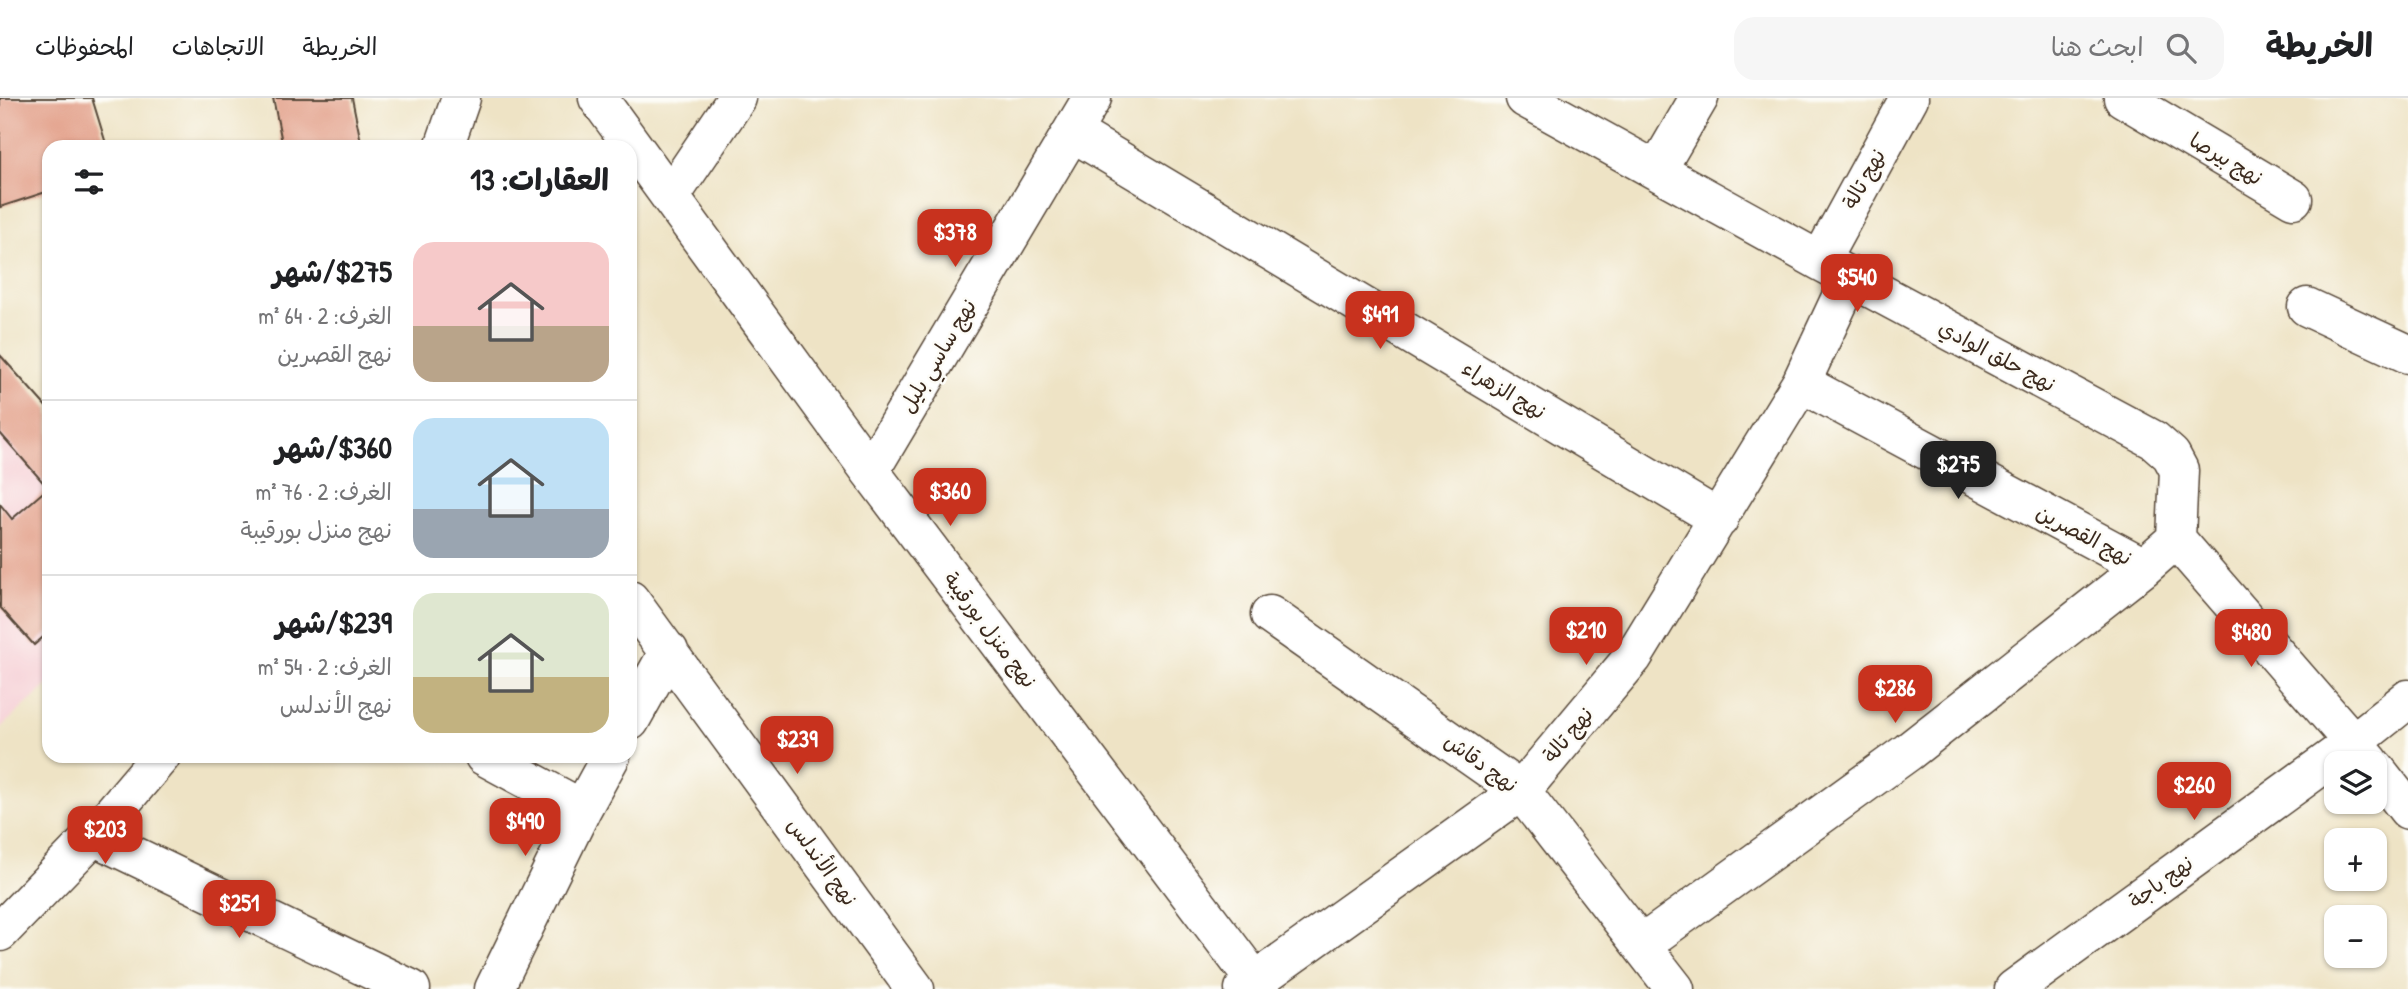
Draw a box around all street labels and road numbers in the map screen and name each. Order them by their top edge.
street label: نهج بيرصا [2184,125,2268,192]
street label: نهج تالة [1835,143,1892,214]
street label: نهج ساسي بليل [892,293,987,421]
street label: نهج حلق الوادي [1933,313,2061,399]
street label: نهج الزهراء [1457,353,1552,426]
street label: نهج القصرين [2031,497,2137,572]
street label: نهج منزل بورقيبة [937,566,1044,694]
street label: نهج تالة [1536,701,1600,769]
street label: نهج دقاش [1439,726,1524,799]
street label: نهج الأندلس [781,812,864,912]
street label: نهج باجة [2122,848,2199,915]

